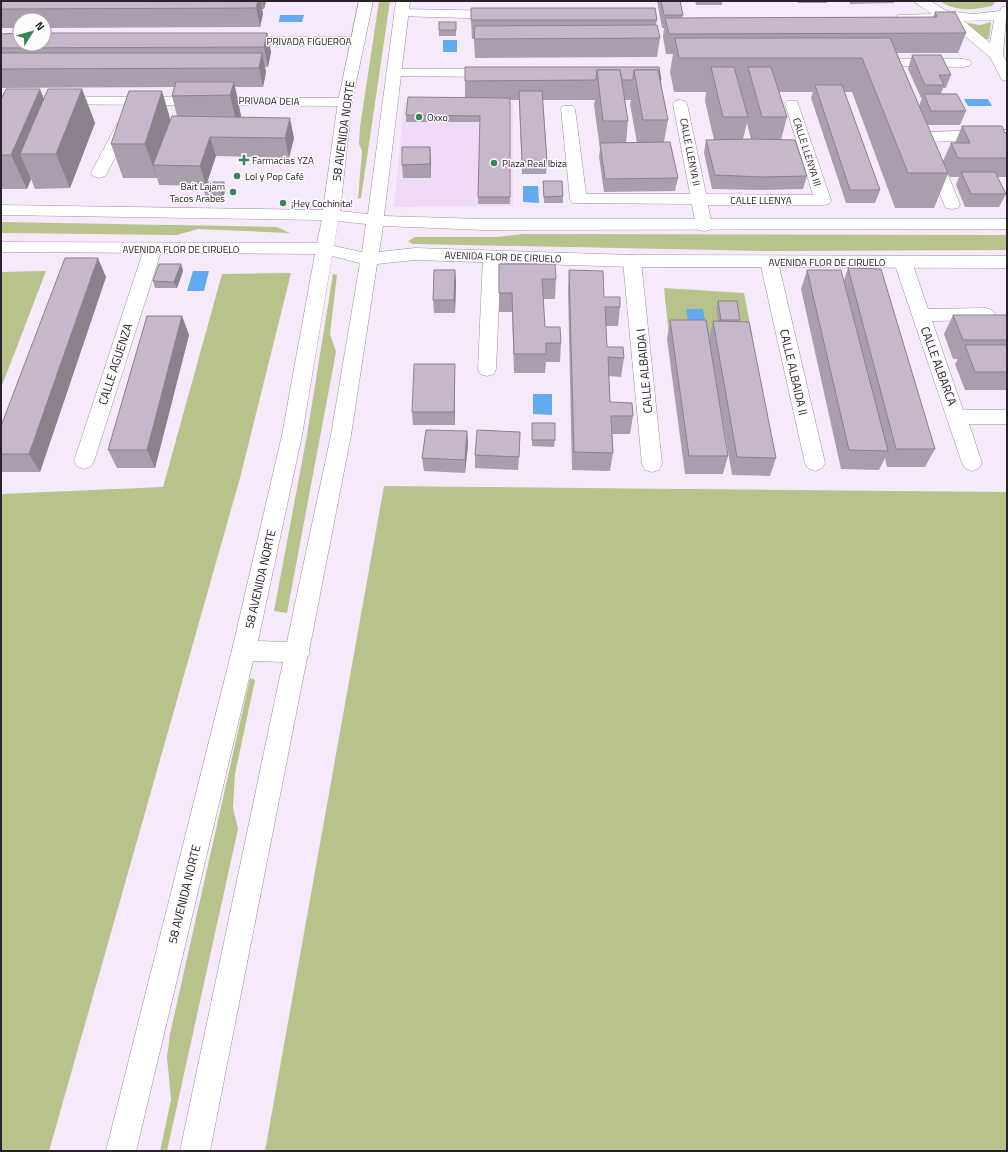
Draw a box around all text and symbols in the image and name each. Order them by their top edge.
north arrow [12,12,52,52]
text: N [31,18,49,34]
street label: PRIVADA FIGUEROA [267,34,352,49]
street label: 58 AVENIDA NORTE [327,79,359,182]
street label: PRIVADA DEIA [238,93,300,109]
place label: Oxxo [427,110,448,125]
marker: Oxxo [414,112,424,122]
street label: CALLE LLENYA III [789,116,825,188]
street label: CALLE LLENYA II [676,117,704,187]
place label: Farmacias YZA [252,153,314,168]
marker: Farmacias YZA [239,155,249,165]
place label: Plaza Real Ibiza [502,156,567,171]
marker: Plaza Real Ibiza [489,158,499,168]
place label: Lol y Pop Café [245,169,304,184]
marker: Lol y Pop Café [232,171,242,181]
place label: Bait Lajam Tacos Arabes [170,179,225,206]
marker: Bait Lajam Tacos Arabes [228,187,238,197]
street label: CALLE LLENYA [730,193,792,208]
place label: ¡Hey Cochinita! [291,196,353,211]
marker: ¡Hey Cochinita! [278,198,288,208]
street label: AVENIDA FLOR DE CIRUELO [123,242,240,257]
street label: AVENIDA FLOR DE CIRUELO [444,247,562,267]
street label: AVENIDA FLOR DE CIRUELO [769,255,886,270]
street label: CALLE AGUENZA [93,321,137,407]
street label: CALLE ALBARCA [916,324,962,408]
street label: CALLE ALBAIDA II [775,327,813,417]
street label: CALLE ALBAIDA I [631,328,657,414]
street label: 58 AVENIDA NORTE [239,527,281,630]
street label: 58 AVENIDA NORTE [163,842,206,945]

